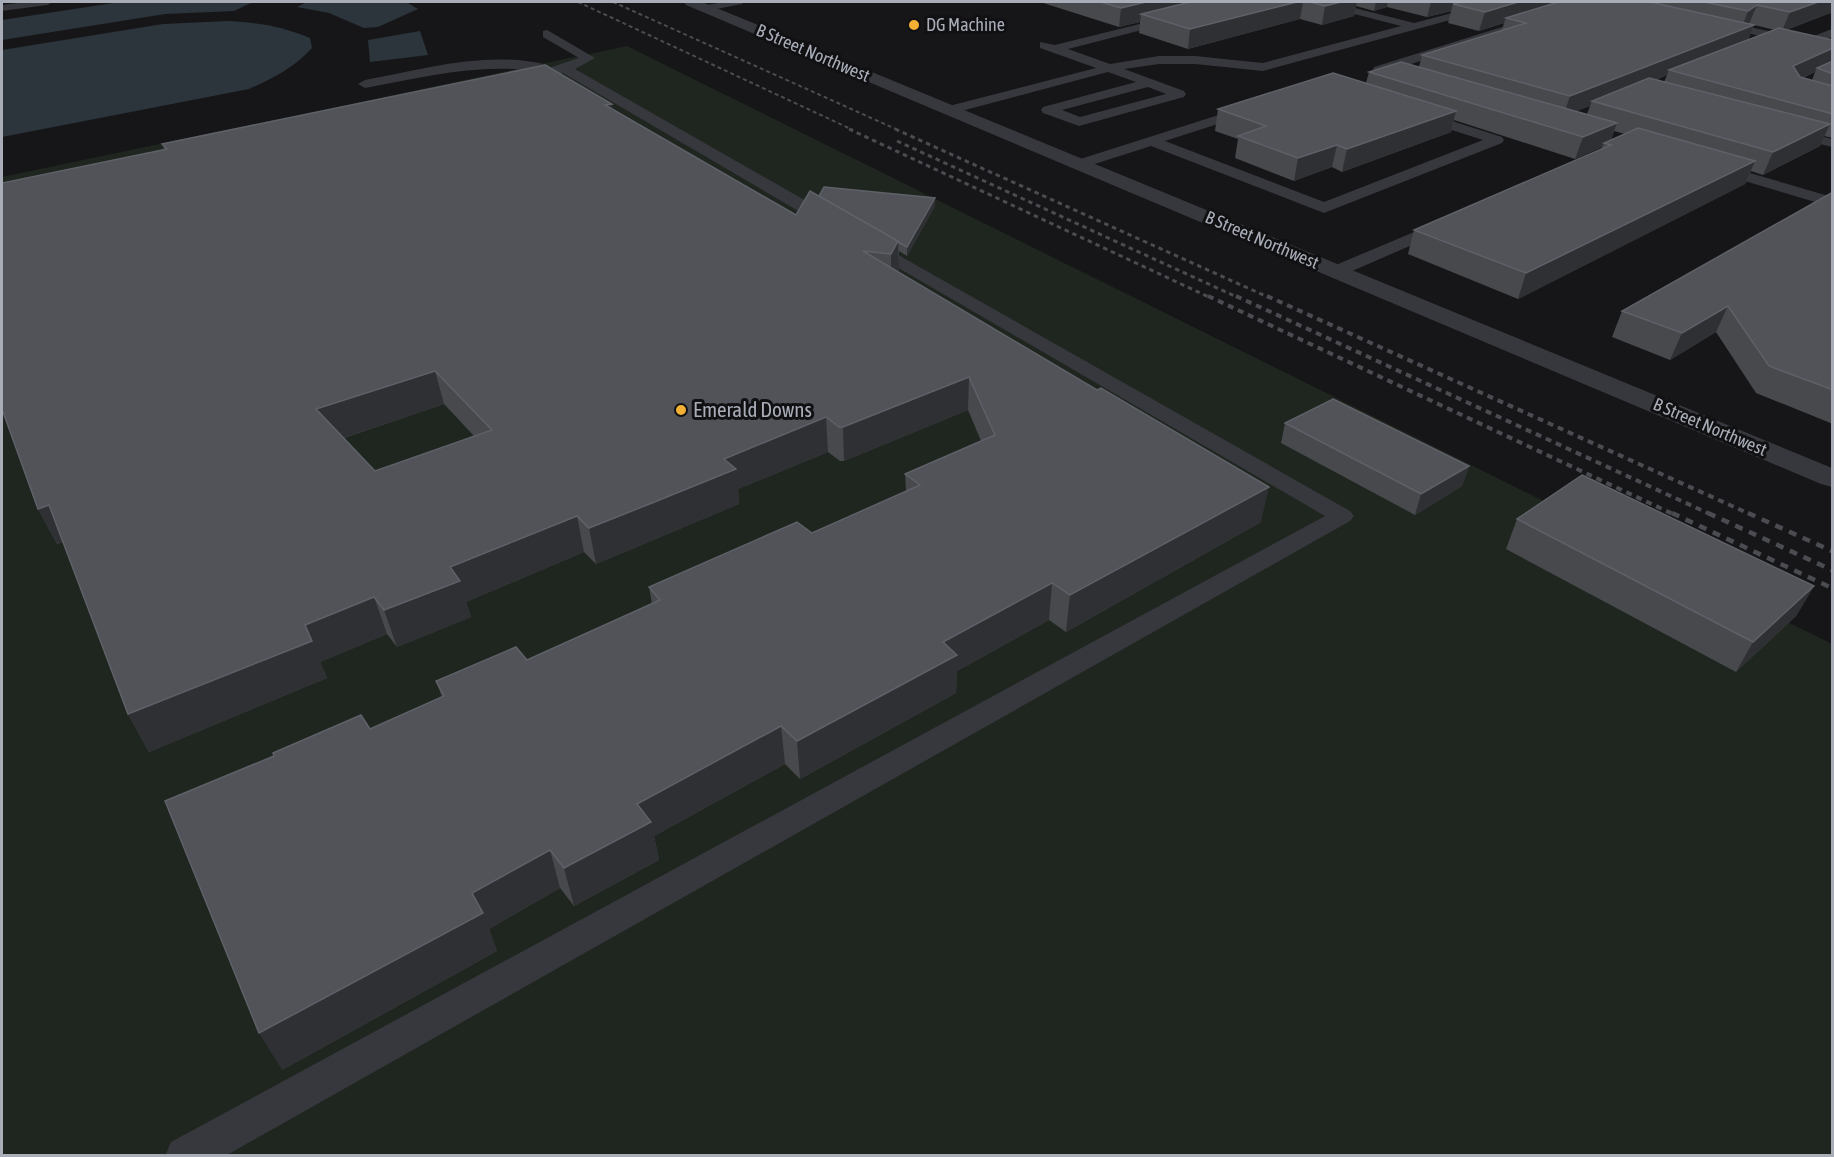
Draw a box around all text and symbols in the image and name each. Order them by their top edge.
place label: DG Machine [926,14,1005,35]
marker: DG Machine [907,18,921,32]
street label: B Street Northwest [753,19,873,86]
street label: B Street Northwest [1202,206,1322,273]
street label: B Street Northwest [1650,393,1770,460]
place label: Emerald Downs [693,397,812,421]
marker: Emerald Downs [674,403,688,417]

